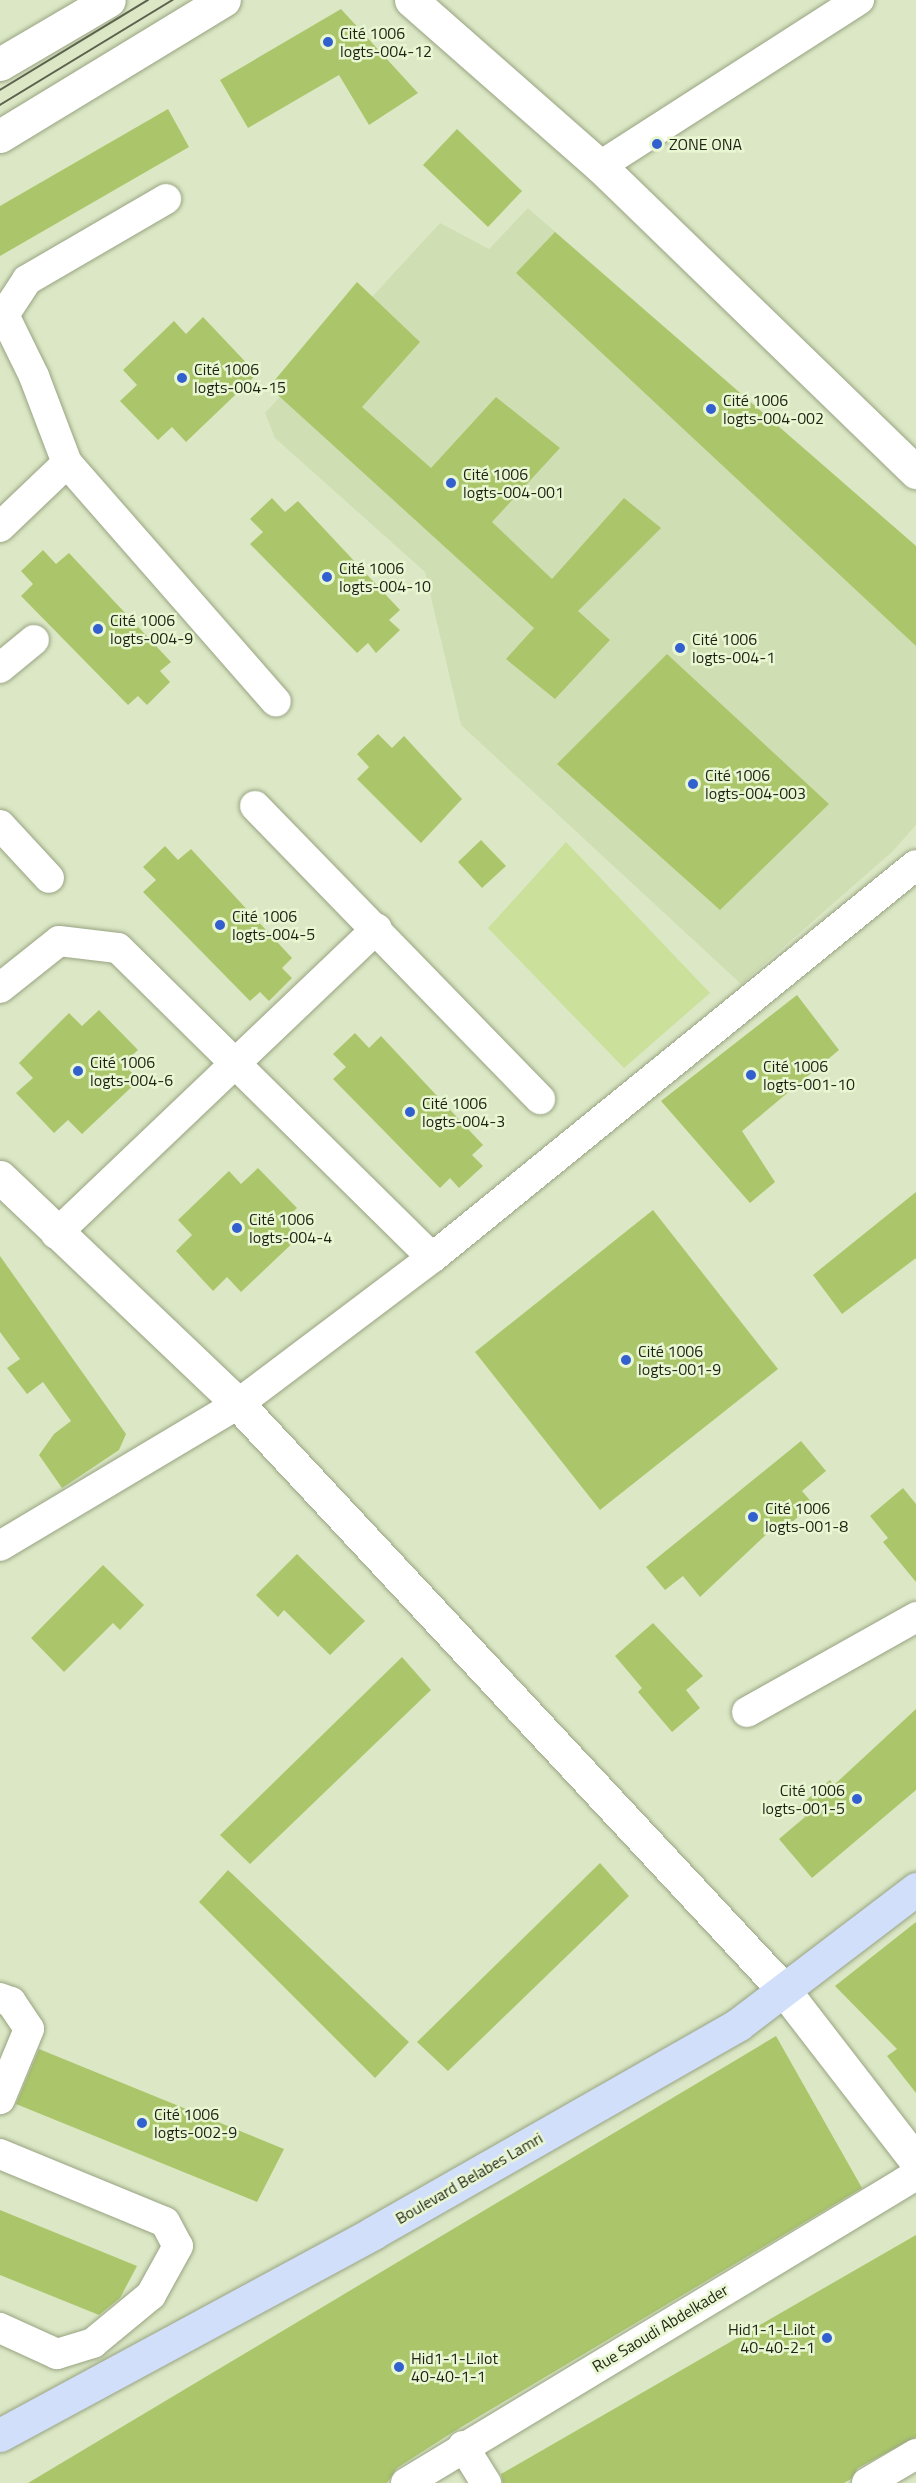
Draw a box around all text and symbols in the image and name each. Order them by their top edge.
place label: Cité 1006 logts-004-12 [340,23,432,61]
marker: Cité 1006 logts-004-12 [321,35,335,49]
place label: ZONE ONA [669,134,742,154]
marker: ZONE ONA [650,137,664,151]
place label: Cité 1006 logts-004-15 [194,359,286,397]
marker: Cité 1006 logts-004-15 [175,371,189,385]
place label: Cité 1006 logts-004-002 [723,390,824,428]
marker: Cité 1006 logts-004-002 [704,402,718,416]
place label: Cité 1006 logts-004-001 [463,464,564,502]
marker: Cité 1006 logts-004-001 [444,476,458,490]
place label: Cité 1006 logts-004-10 [339,558,431,596]
marker: Cité 1006 logts-004-10 [320,570,334,584]
place label: Cité 1006 logts-004-9 [110,610,193,648]
marker: Cité 1006 logts-004-9 [91,622,105,636]
place label: Cité 1006 logts-004-1 [692,629,775,667]
marker: Cité 1006 logts-004-1 [673,641,687,655]
place label: Cité 1006 logts-004-003 [705,765,806,803]
marker: Cité 1006 logts-004-003 [686,777,700,791]
place label: Cité 1006 logts-004-5 [232,906,315,944]
marker: Cité 1006 logts-004-5 [213,918,227,932]
place label: Cité 1006 logts-004-6 [90,1052,173,1090]
place label: Cité 1006 logts-001-10 [763,1056,855,1094]
marker: Cité 1006 logts-004-6 [71,1064,85,1078]
marker: Cité 1006 logts-001-10 [744,1068,758,1082]
place label: Cité 1006 logts-004-3 [422,1093,505,1131]
marker: Cité 1006 logts-004-3 [403,1105,417,1119]
place label: Cité 1006 logts-004-4 [249,1209,332,1247]
marker: Cité 1006 logts-004-4 [230,1221,244,1235]
place label: Cité 1006 logts-001-9 [638,1341,721,1379]
marker: Cité 1006 logts-001-9 [619,1353,633,1367]
place label: Cité 1006 logts-001-8 [765,1498,848,1536]
marker: Cité 1006 logts-001-8 [746,1510,760,1524]
place label: Cité 1006 logts-001-5 [762,1780,845,1818]
marker: Cité 1006 logts-001-5 [850,1792,864,1806]
place label: Cité 1006 logts-002-9 [154,2104,237,2142]
marker: Cité 1006 logts-002-9 [135,2116,149,2130]
street label: Boulevard Belabes Lamri [392,2128,546,2228]
street label: Rue Saoudi Abdelkader [589,2280,731,2376]
place label: Hid1-1-L.ilot 40-40-2-1 [728,2319,815,2357]
marker: Hid1-1-L.ilot 40-40-2-1 [820,2331,834,2345]
place label: Hid1-1-L.ilot 40-40-1-1 [411,2348,498,2386]
marker: Hid1-1-L.ilot 40-40-1-1 [392,2360,406,2374]

